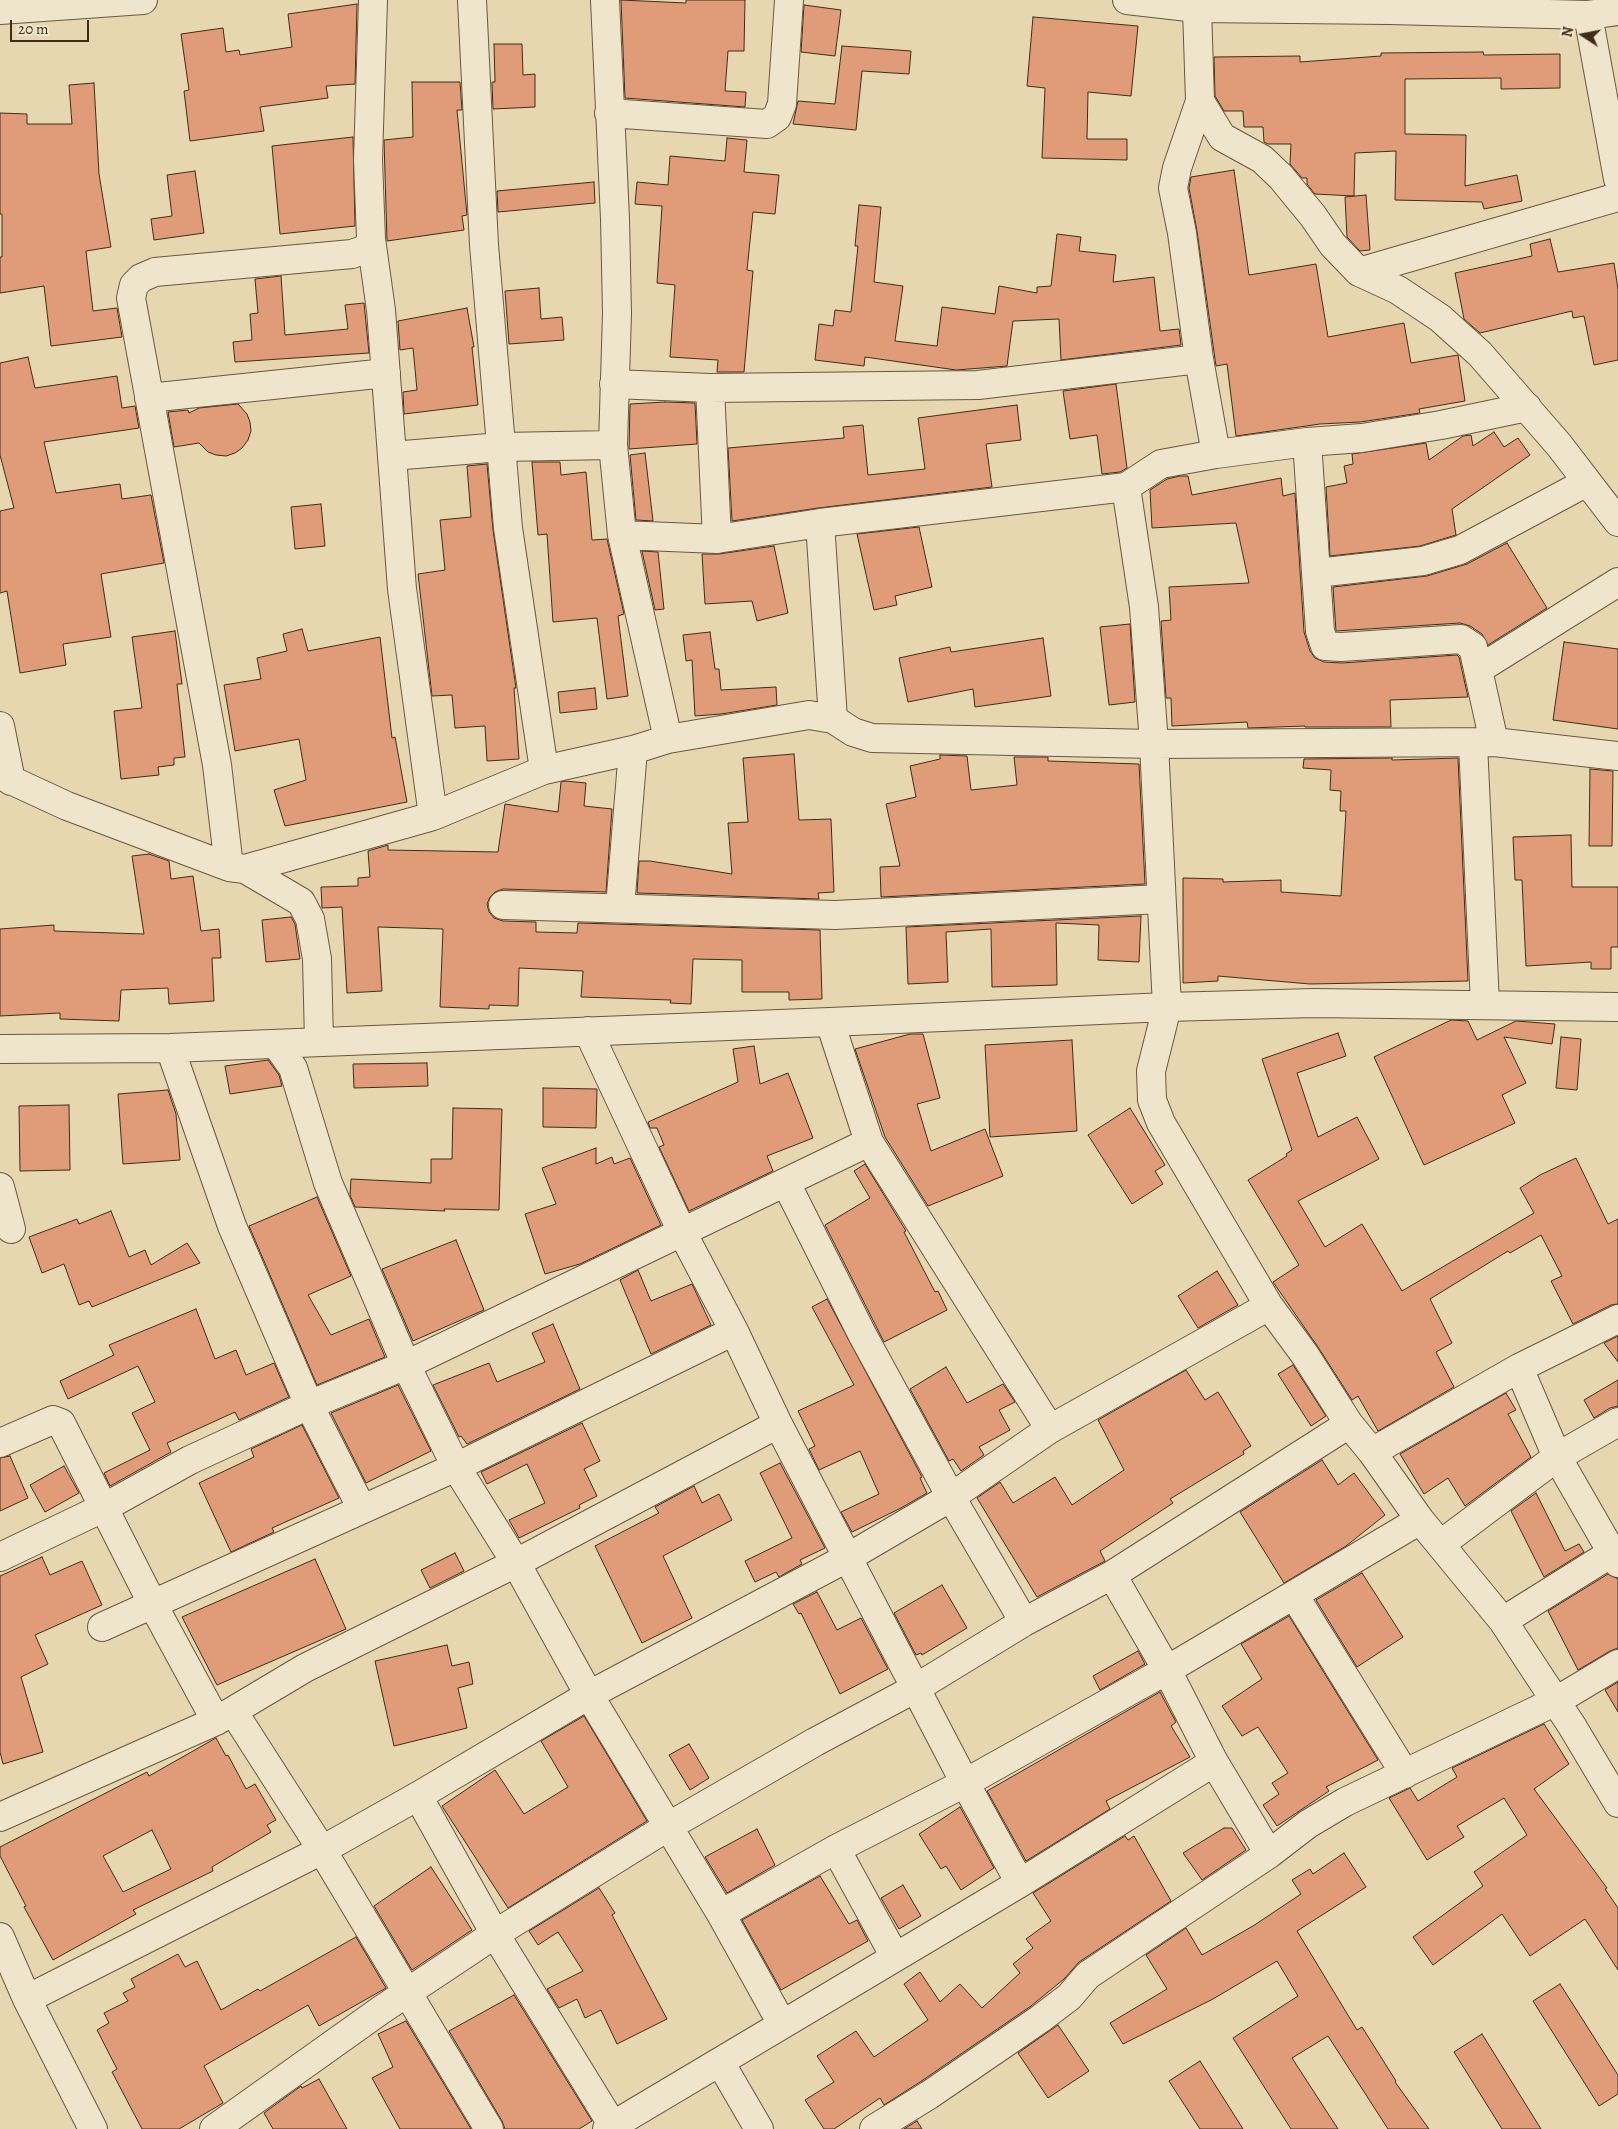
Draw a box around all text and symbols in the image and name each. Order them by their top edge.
scale bar [12,10,91,42]
north arrow [1558,10,1608,60]
text: 20 m [18,19,49,39]
text: N [1557,25,1578,39]

